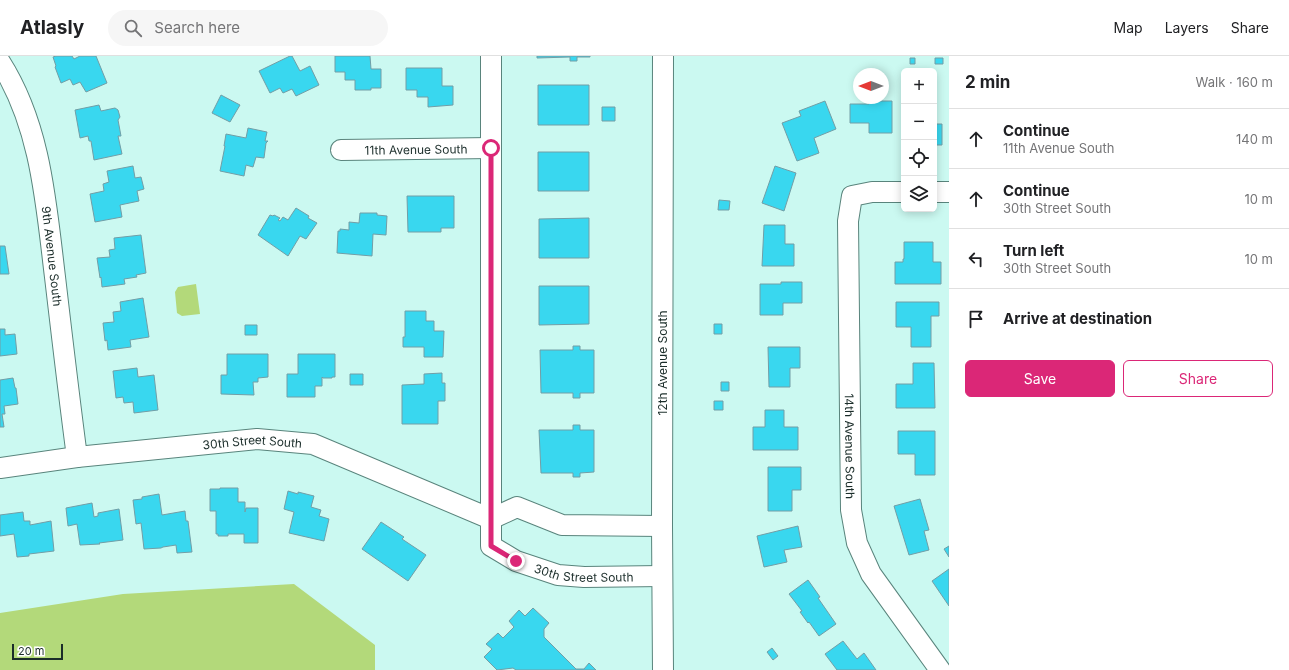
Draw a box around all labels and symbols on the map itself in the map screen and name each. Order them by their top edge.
north arrow [853,68,889,104]
route start [482,139,500,157]
street label: 11th Avenue South [364,141,468,157]
street label: 9th Avenue South [39,205,66,307]
street label: 12th Avenue South [655,310,670,416]
street label: 14th Avenue South [842,393,858,499]
street label: 30th Street South [202,431,303,452]
route end [507,552,525,570]
street label: 30th Street South [532,560,634,585]
scale bar [12,642,63,661]

